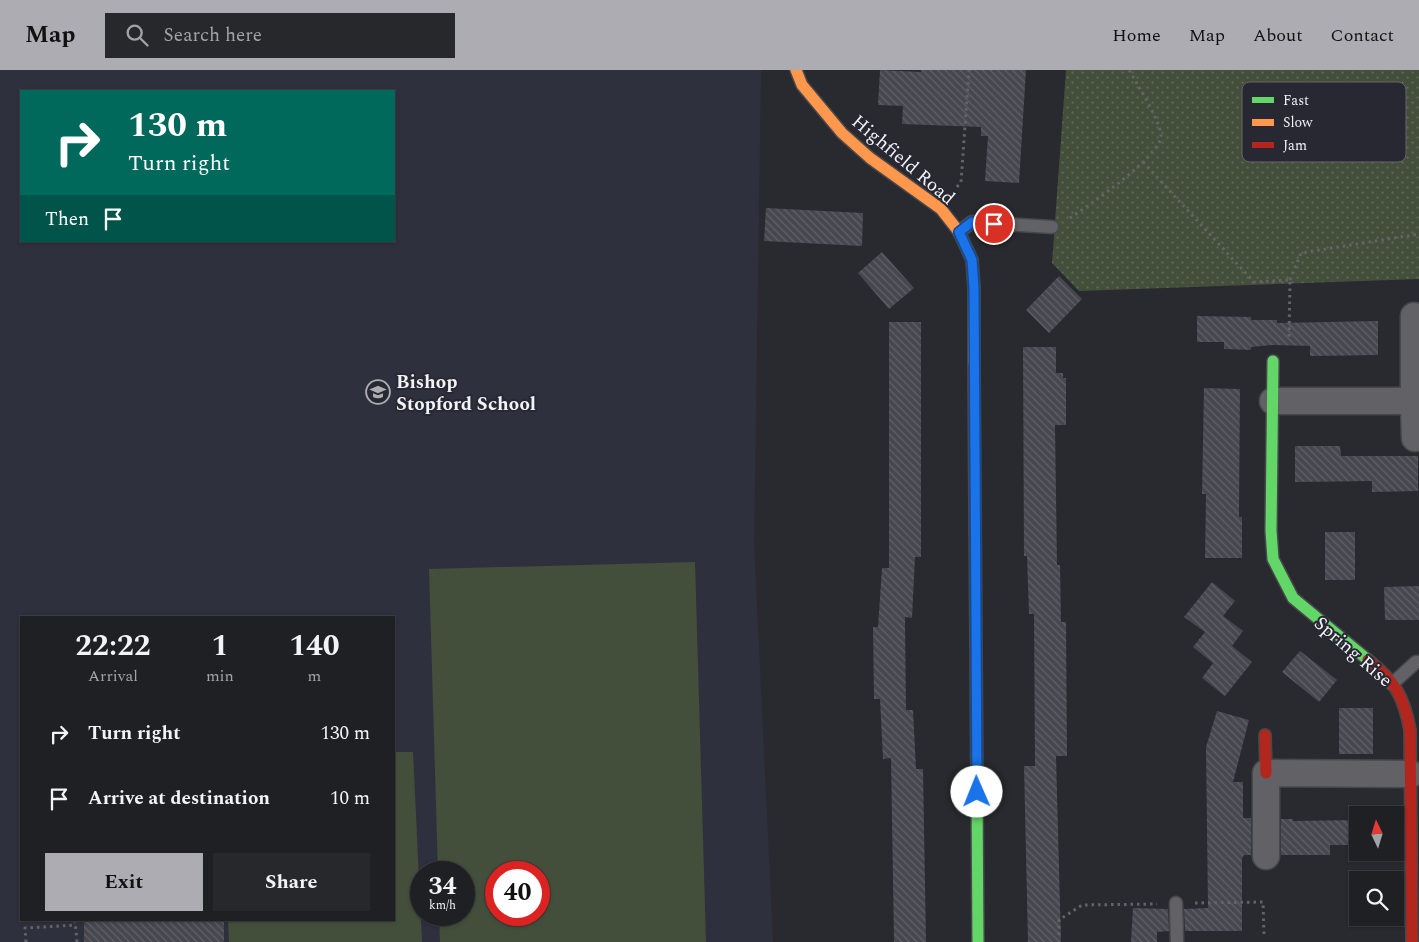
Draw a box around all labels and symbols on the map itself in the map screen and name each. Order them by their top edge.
legend [1242,82,1406,162]
text: Fast [1283,90,1309,111]
street label: Highfield Road [845,108,961,212]
text: Slow [1283,112,1313,133]
text: Jam [1283,135,1307,156]
pin [973,203,1015,245]
place label: Bishop Stopford School [396,368,536,419]
school or university icon: Bishop Stopford School [365,379,391,405]
street label: Spring Rise [1307,610,1399,695]
position arrow [950,765,1002,817]
north arrow [1349,806,1404,861]
speed limit sign: 40 [485,861,550,926]

